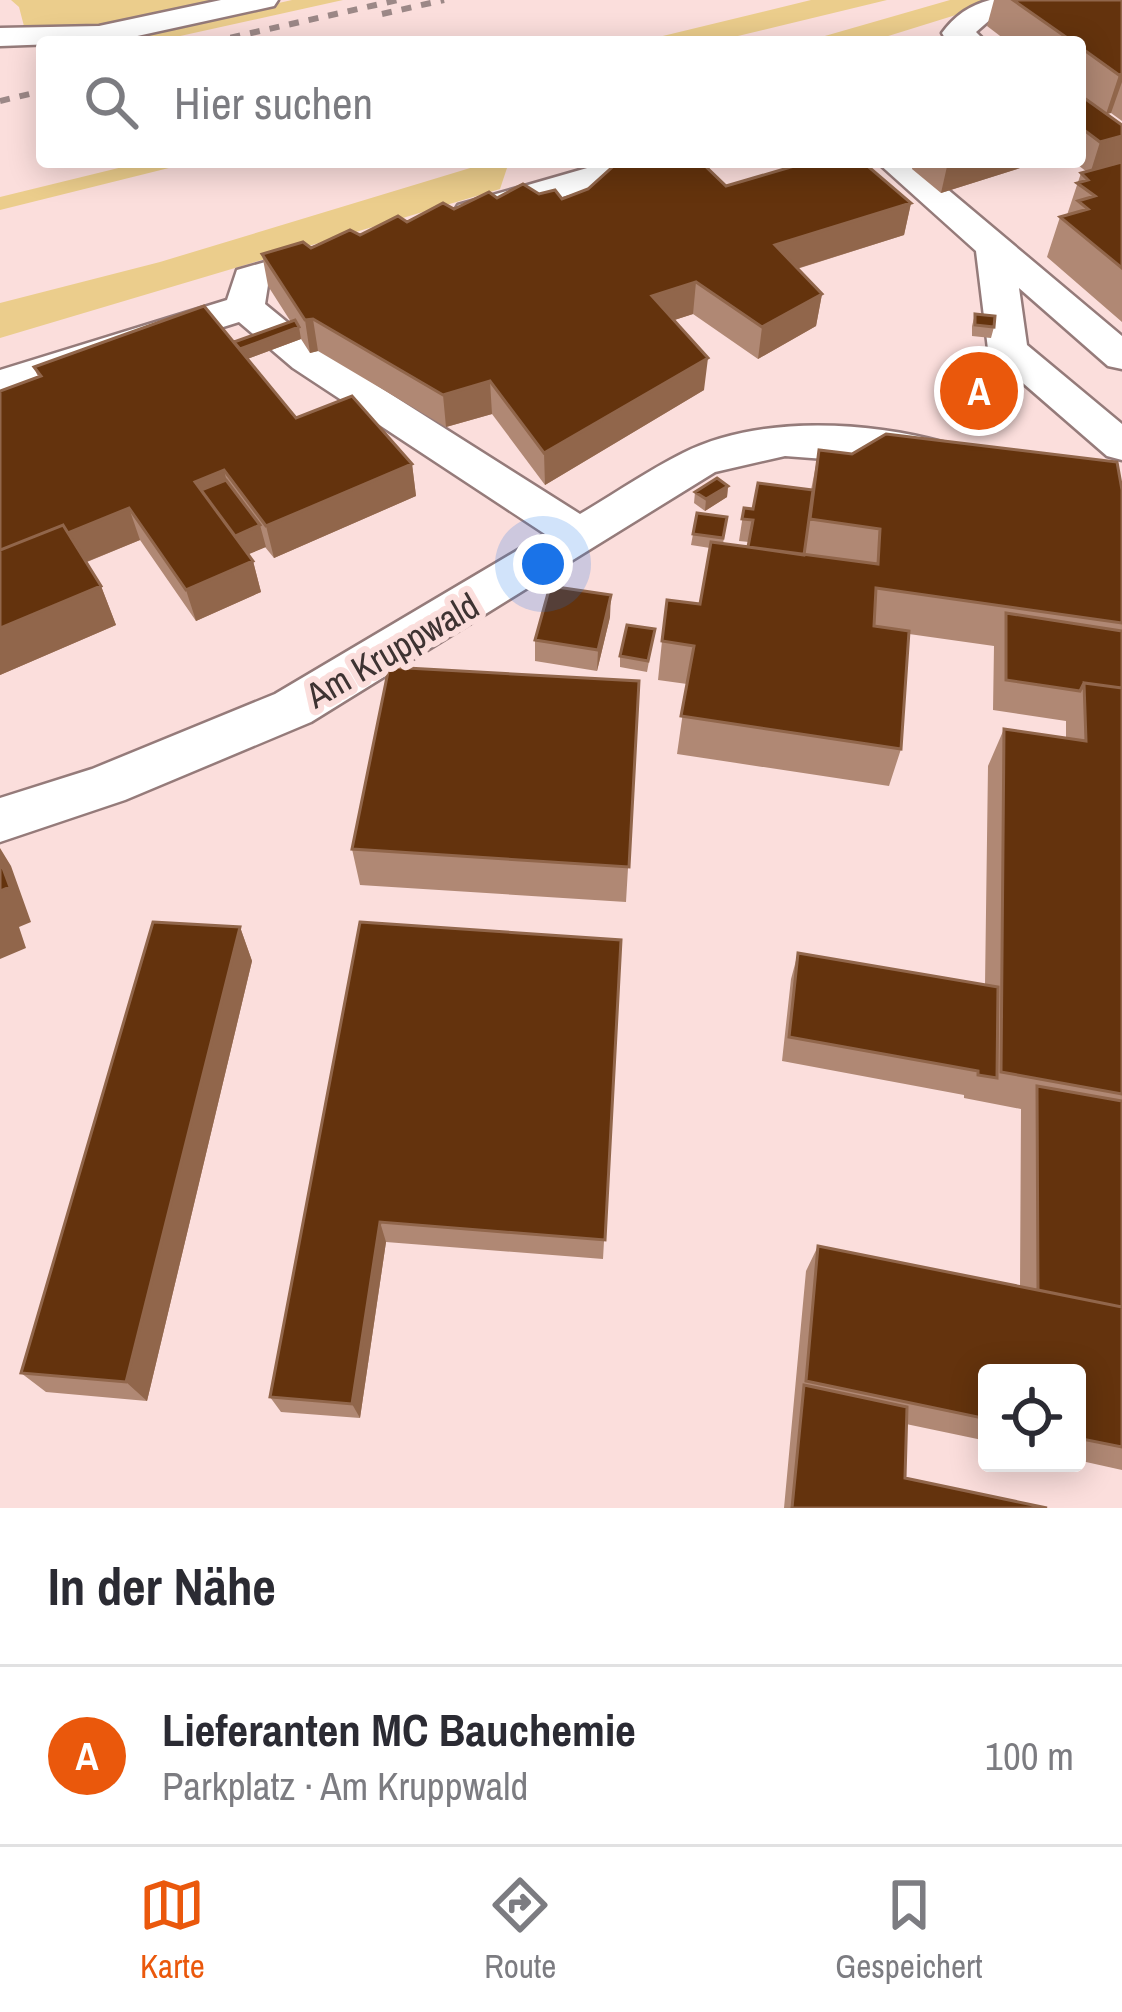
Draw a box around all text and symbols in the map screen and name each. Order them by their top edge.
search box [36,36,1086,168]
icon: search [78,69,144,135]
text: Hier suchen [174,72,373,133]
pin: A [940,346,1018,436]
your location [513,534,573,594]
street label: Am Kruppwald [296,581,487,719]
map controls [978,1364,1086,1472]
button: locate [978,1364,1086,1472]
text: In der Nähe [48,1552,276,1621]
text: Lieferanten MC Bauchemie [162,1699,636,1760]
text: A [75,1730,99,1782]
text: 100 m [985,1730,1074,1782]
text: Parkplatz · Am Kruppwald [162,1760,528,1812]
tab: Karte [139,1872,205,1988]
tab: Route [484,1872,556,1988]
tab: Gespeichert [835,1872,983,1988]

